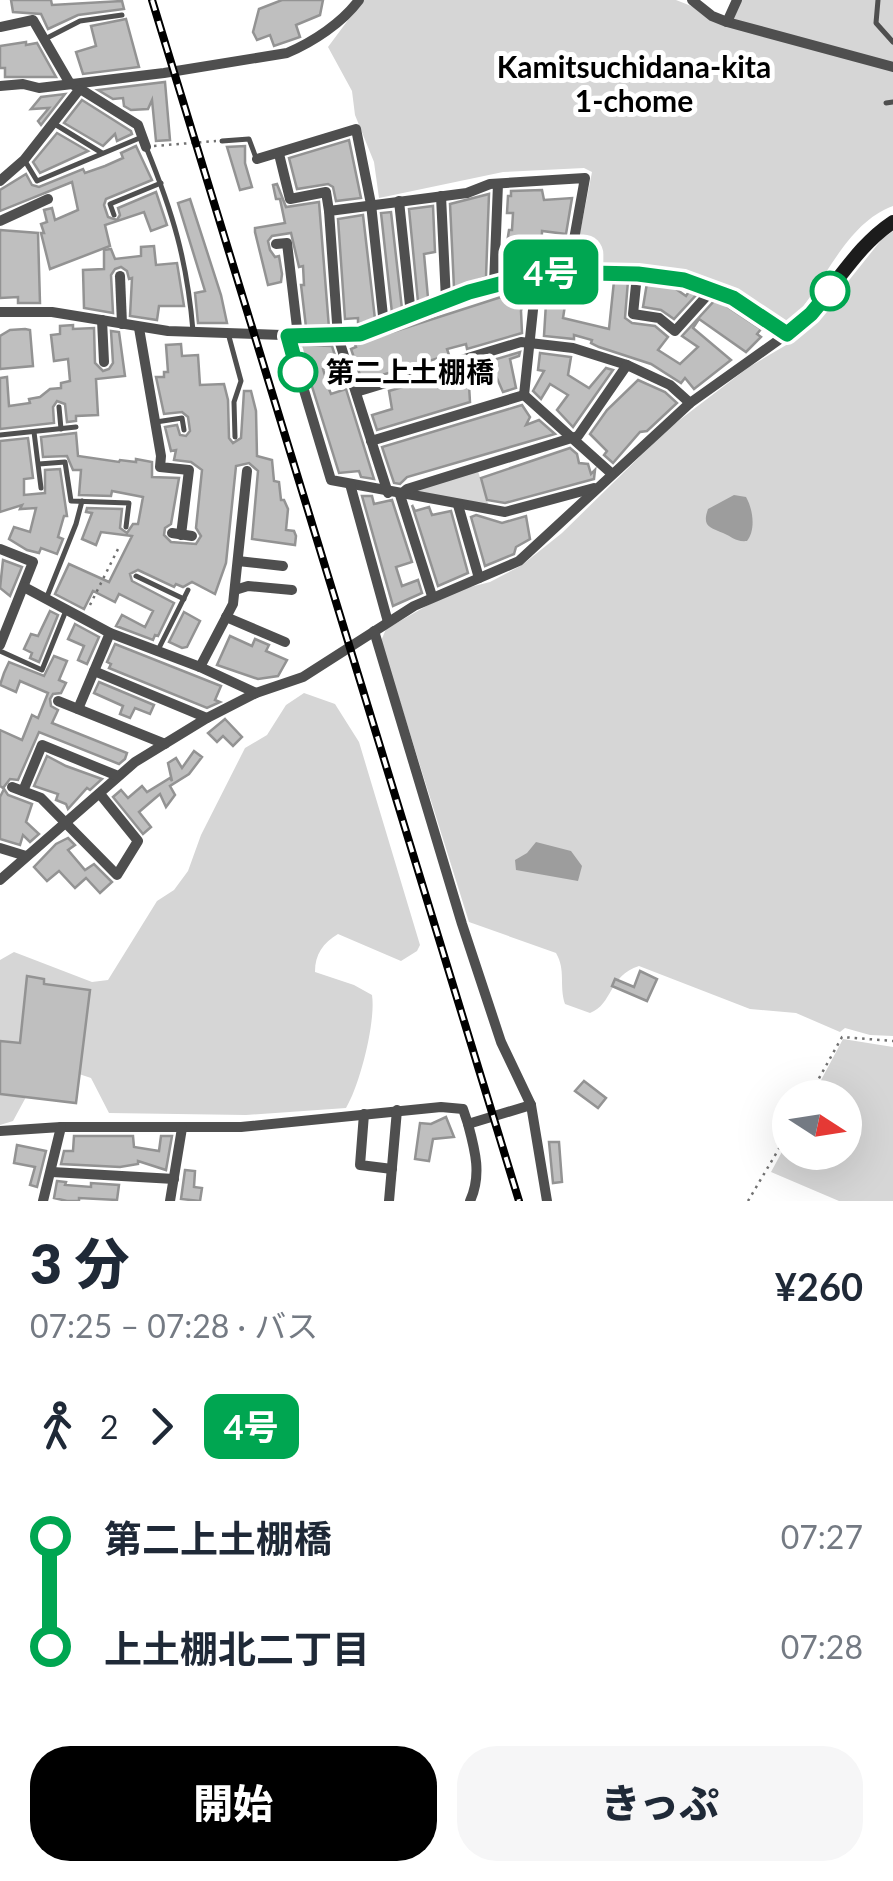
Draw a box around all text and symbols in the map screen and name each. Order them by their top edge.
district label: Kamitsuchidana-kita 1-chome [497,48,771,118]
line badge: 4号 [506,240,596,304]
text: 4号 [523,251,579,293]
unlabelled marker [811,272,849,310]
marker: 第二上土棚橋 [279,353,317,391]
place label: 第二上土棚橋 [326,354,494,388]
north arrow [772,1080,862,1170]
map controls [772,1080,862,1170]
text: 3 分 [30,1230,130,1296]
text: ¥260 [775,1263,863,1309]
text: 07:25 – 07:28 · バス [30,1306,318,1345]
icon: walk [30,1399,85,1454]
icon: forward [134,1399,189,1454]
text: 4号 [224,1405,279,1447]
text: 2 [100,1407,119,1446]
text: 第二上土棚橋 [104,1515,332,1561]
text: 07:27 [781,1517,863,1556]
text: 上土棚北二丁目 [104,1625,370,1671]
text: 07:28 [781,1627,863,1666]
button: 開始 [30,1746,437,1861]
button: きっぷ [457,1746,863,1861]

